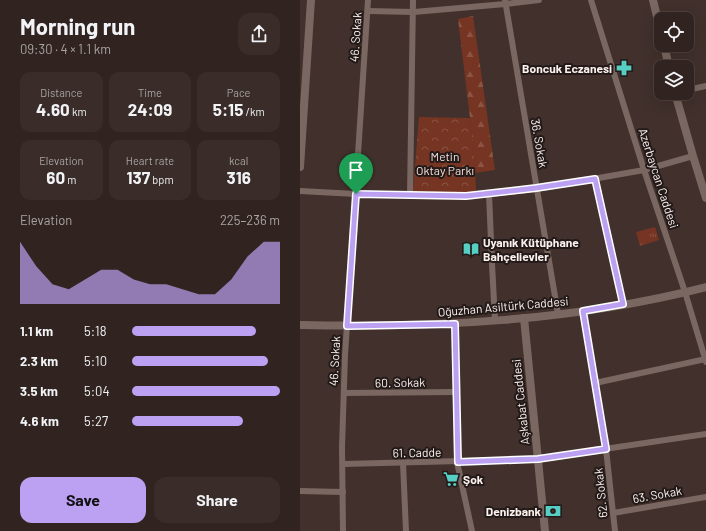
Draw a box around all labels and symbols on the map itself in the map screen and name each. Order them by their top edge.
street label: 46. Sokak [346,12,364,62]
pharmacy icon: Boncuk Eczanesi [615,59,633,77]
place label: Boncuk Eczanesi [522,61,612,75]
street label: 36. Sokak [529,117,551,169]
street label: Azerbaycan Caddesi [636,126,682,230]
park label: Metin Oktay Parkı [416,149,474,177]
pin [339,153,373,194]
place label: Uyanık Kütüphane Bahçelievler [483,235,579,263]
library icon: Uyanık Kütüphane Bahçelievler [462,240,480,258]
street label: Oğuzhan Asiltürk Caddesi [437,293,569,319]
street label: 46. Sokak [326,336,342,386]
street label: Aşkabat Caddesi [509,358,531,446]
street label: 60. Sokak [375,375,425,389]
street label: 61. Cadde [393,445,441,459]
street label: 62. Sokak [590,467,610,519]
supermarket icon: Şok [442,470,460,488]
place label: Şok [463,472,484,486]
street label: 63. Sokak [631,483,683,505]
bank icon: Denizbank [544,502,562,520]
place label: Denizbank [486,504,542,518]

